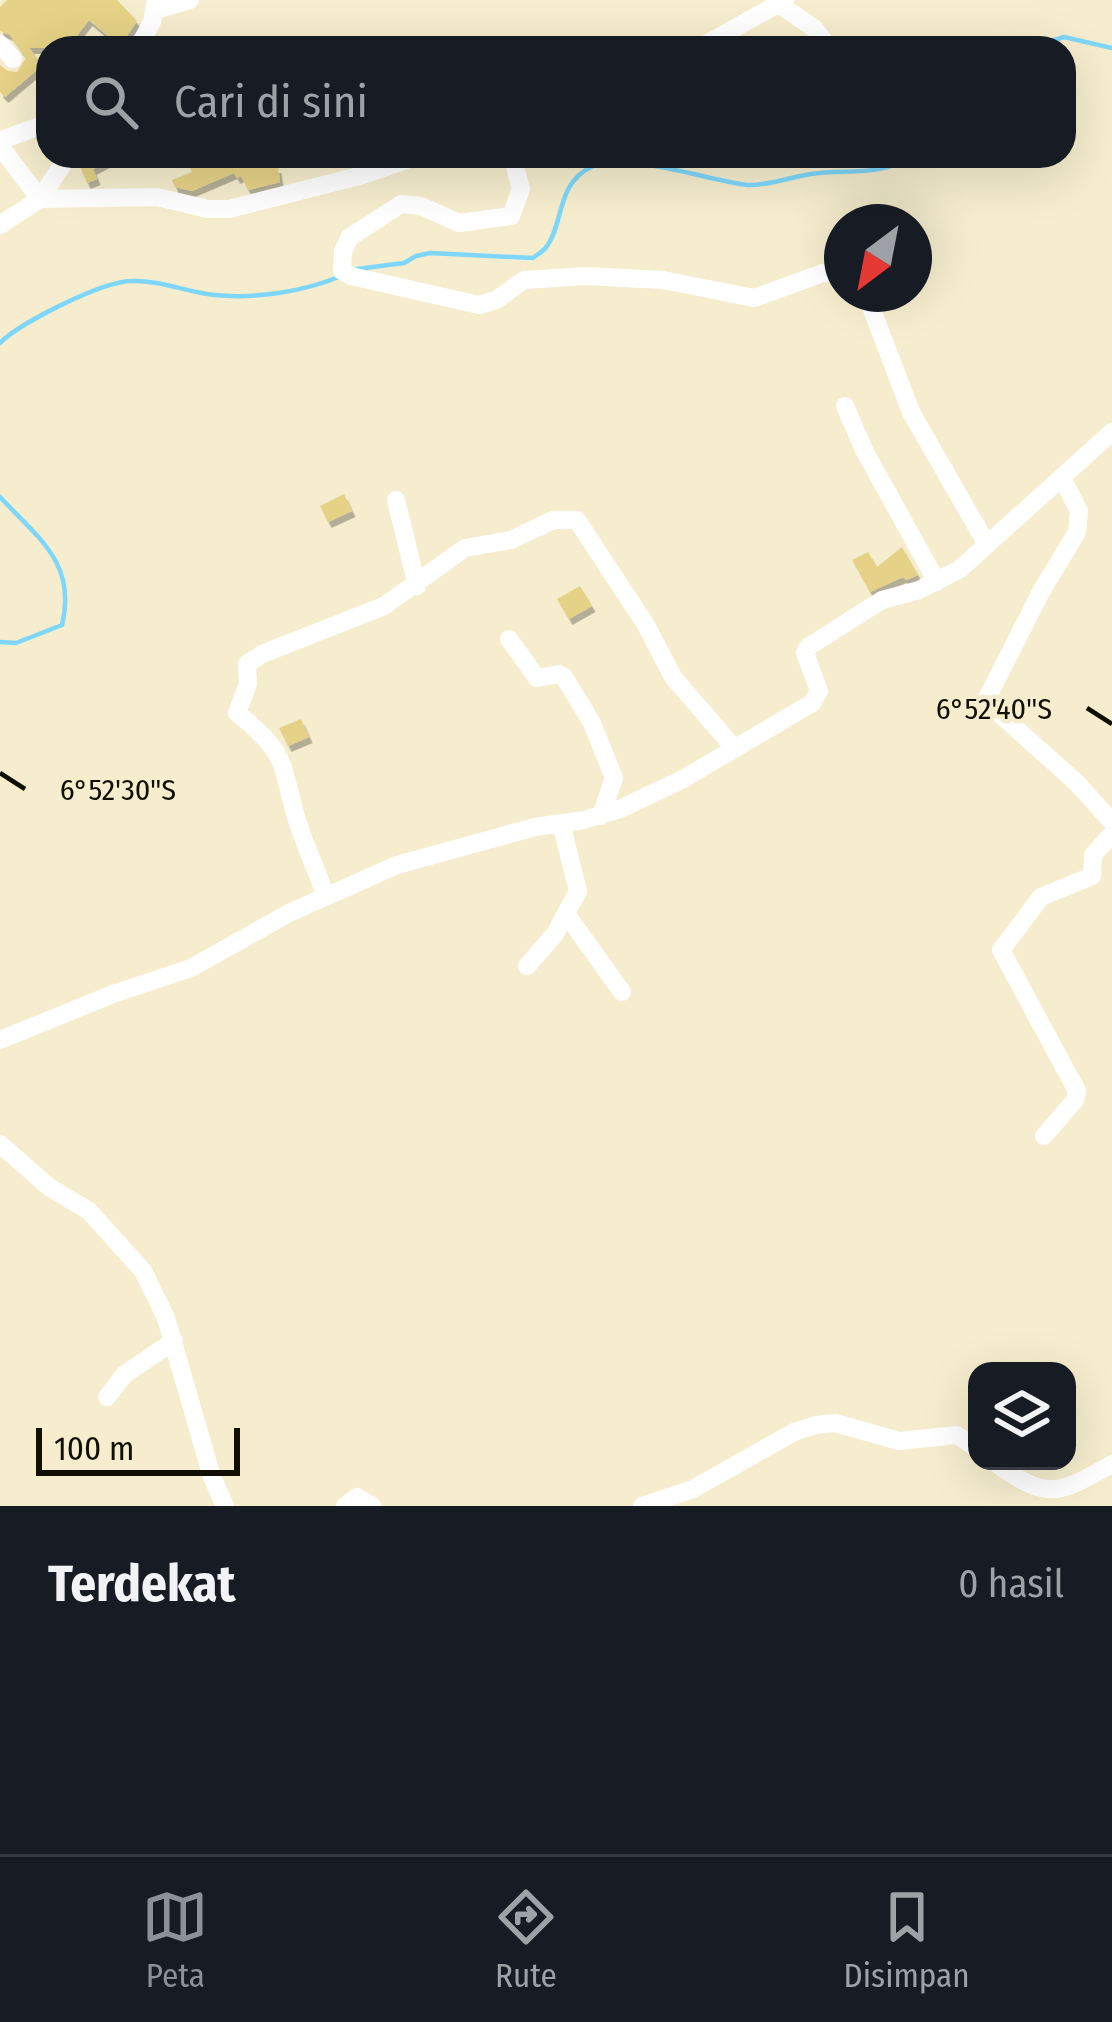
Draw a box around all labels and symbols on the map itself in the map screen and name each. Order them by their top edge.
north arrow [824,204,932,312]
text: 6°52'40"S [936,691,1052,727]
text: 6°52'30"S [60,772,176,808]
scale bar [36,1422,240,1475]

